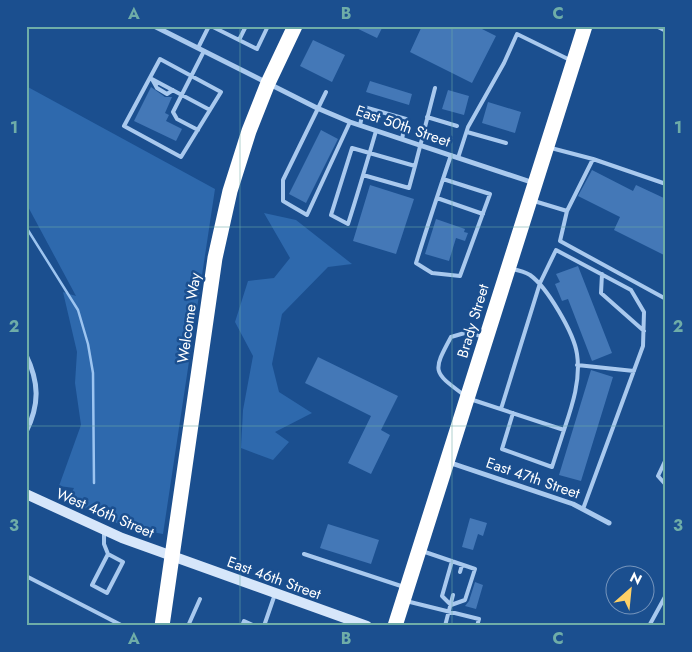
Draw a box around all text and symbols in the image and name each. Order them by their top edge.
text: A [127,2,140,25]
text: B [341,2,351,25]
text: C [552,2,564,25]
street label: East 50th Street [353,100,454,153]
text: 1 [10,116,18,139]
text: 1 [674,116,682,139]
street label: Welcome Way [172,271,206,365]
street label: Brady Street [451,281,495,361]
text: 2 [9,315,19,338]
text: 2 [673,315,683,338]
street label: East 47th Street [483,452,583,504]
street label: West 46th Street [53,482,158,544]
text: 3 [9,514,19,537]
text: 3 [673,514,683,537]
street label: East 46th Street [224,551,325,605]
north arrow [604,564,654,614]
text: N [626,567,645,590]
text: A [127,627,140,650]
text: B [341,627,351,650]
text: C [552,627,564,650]

